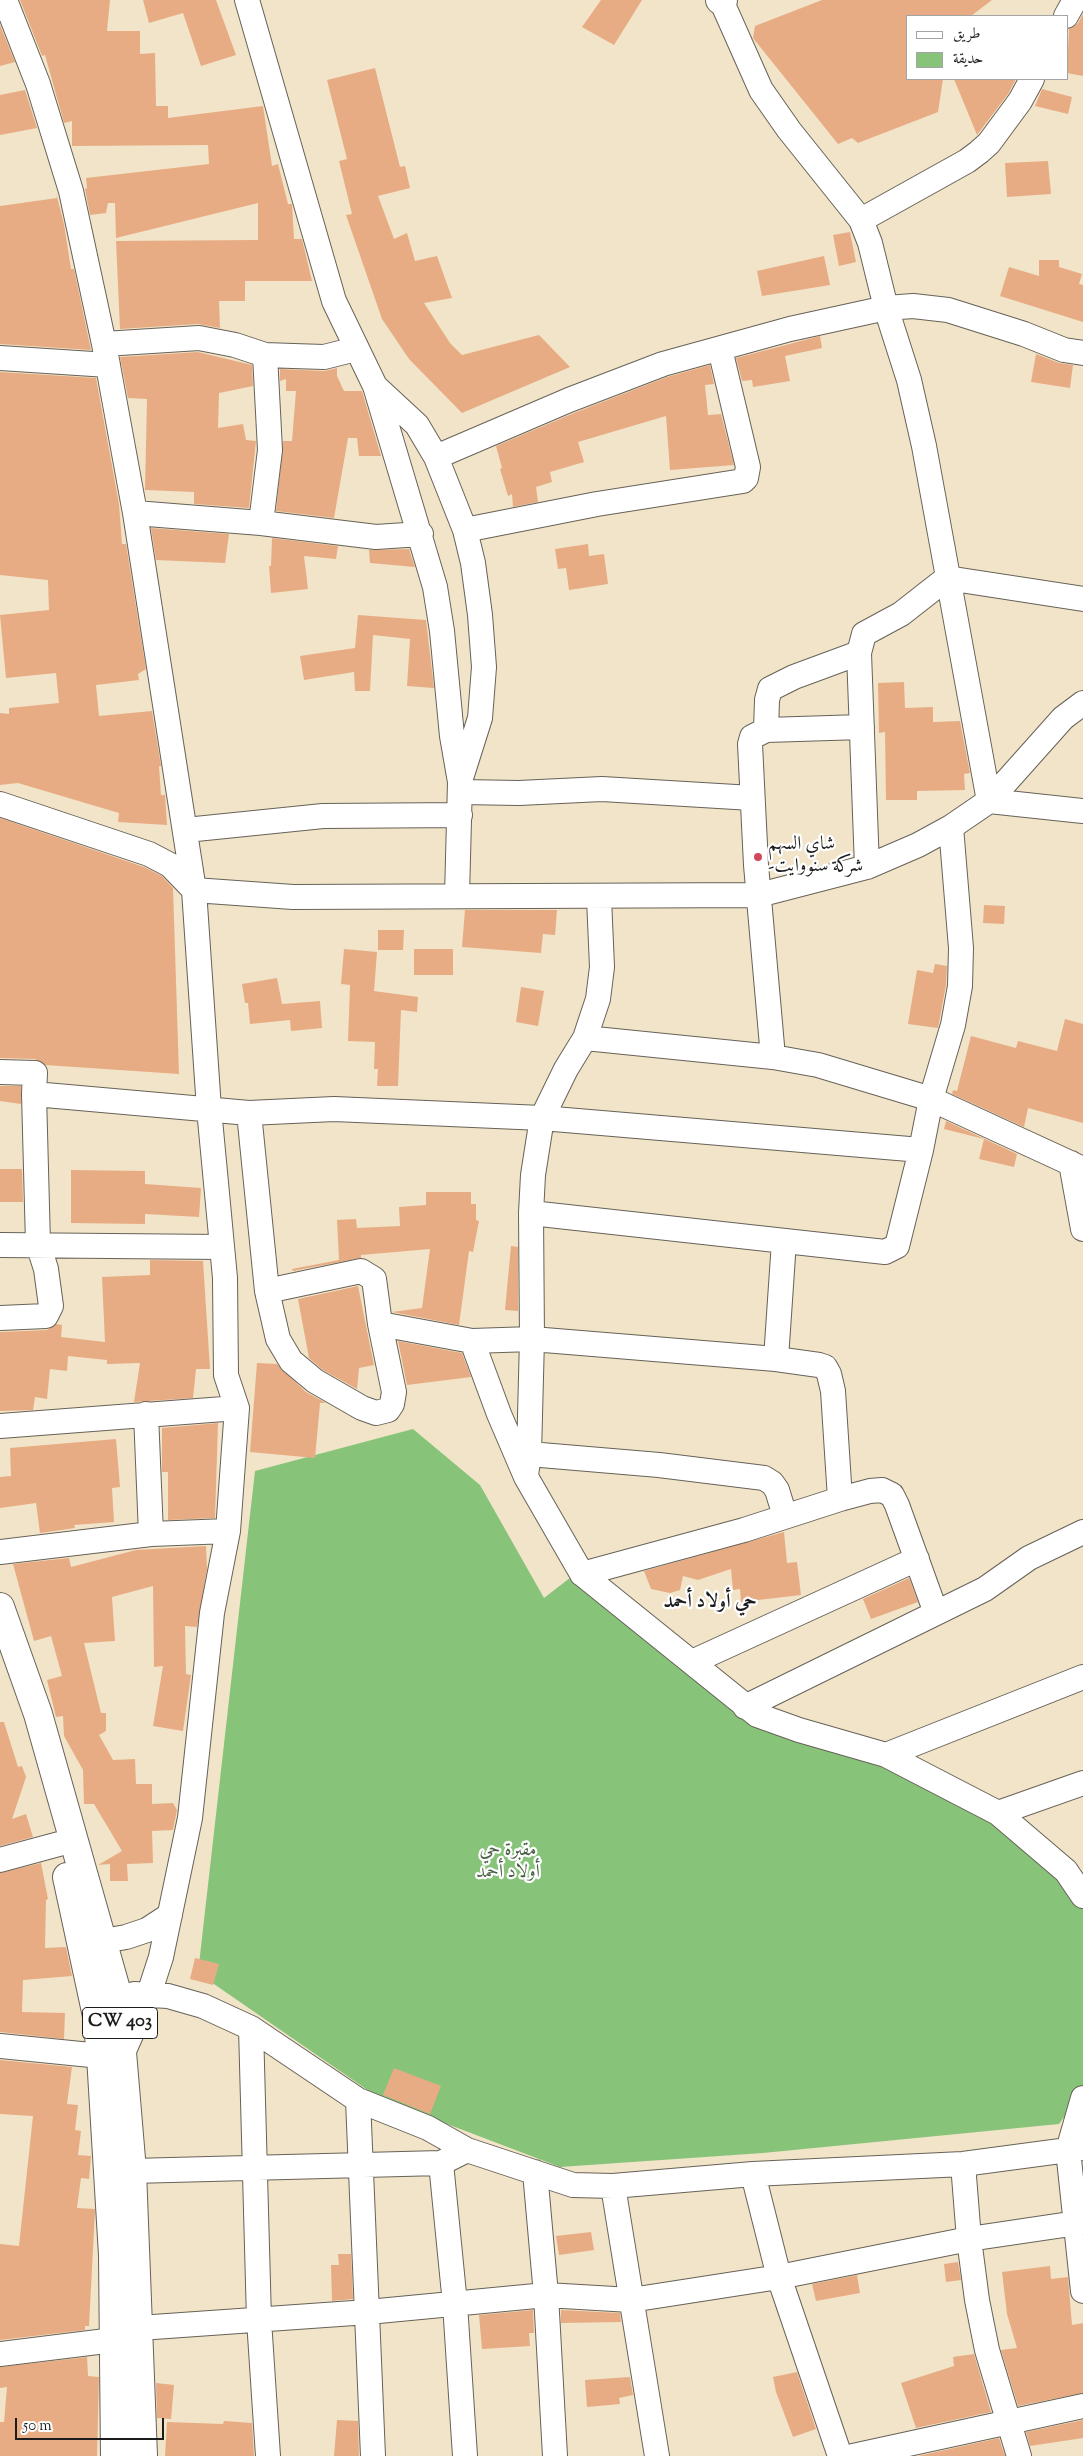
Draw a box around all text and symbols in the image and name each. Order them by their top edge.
legend [906,15,1068,80]
text: طريق [953,24,980,45]
text: حديقة [953,49,983,70]
place label: شاي السهم -شركة سنووايت [768,835,863,879]
marker: شاي السهم -شركة سنووايت [752,851,764,863]
district label: حي أولاد أحمد [663,1592,757,1616]
park label: مقبرة حي أولاد أحمد [476,1841,540,1885]
road number: CW 403 [82,2008,158,2039]
scale bar [18,2408,166,2440]
text: 50 m [23,2416,52,2437]

